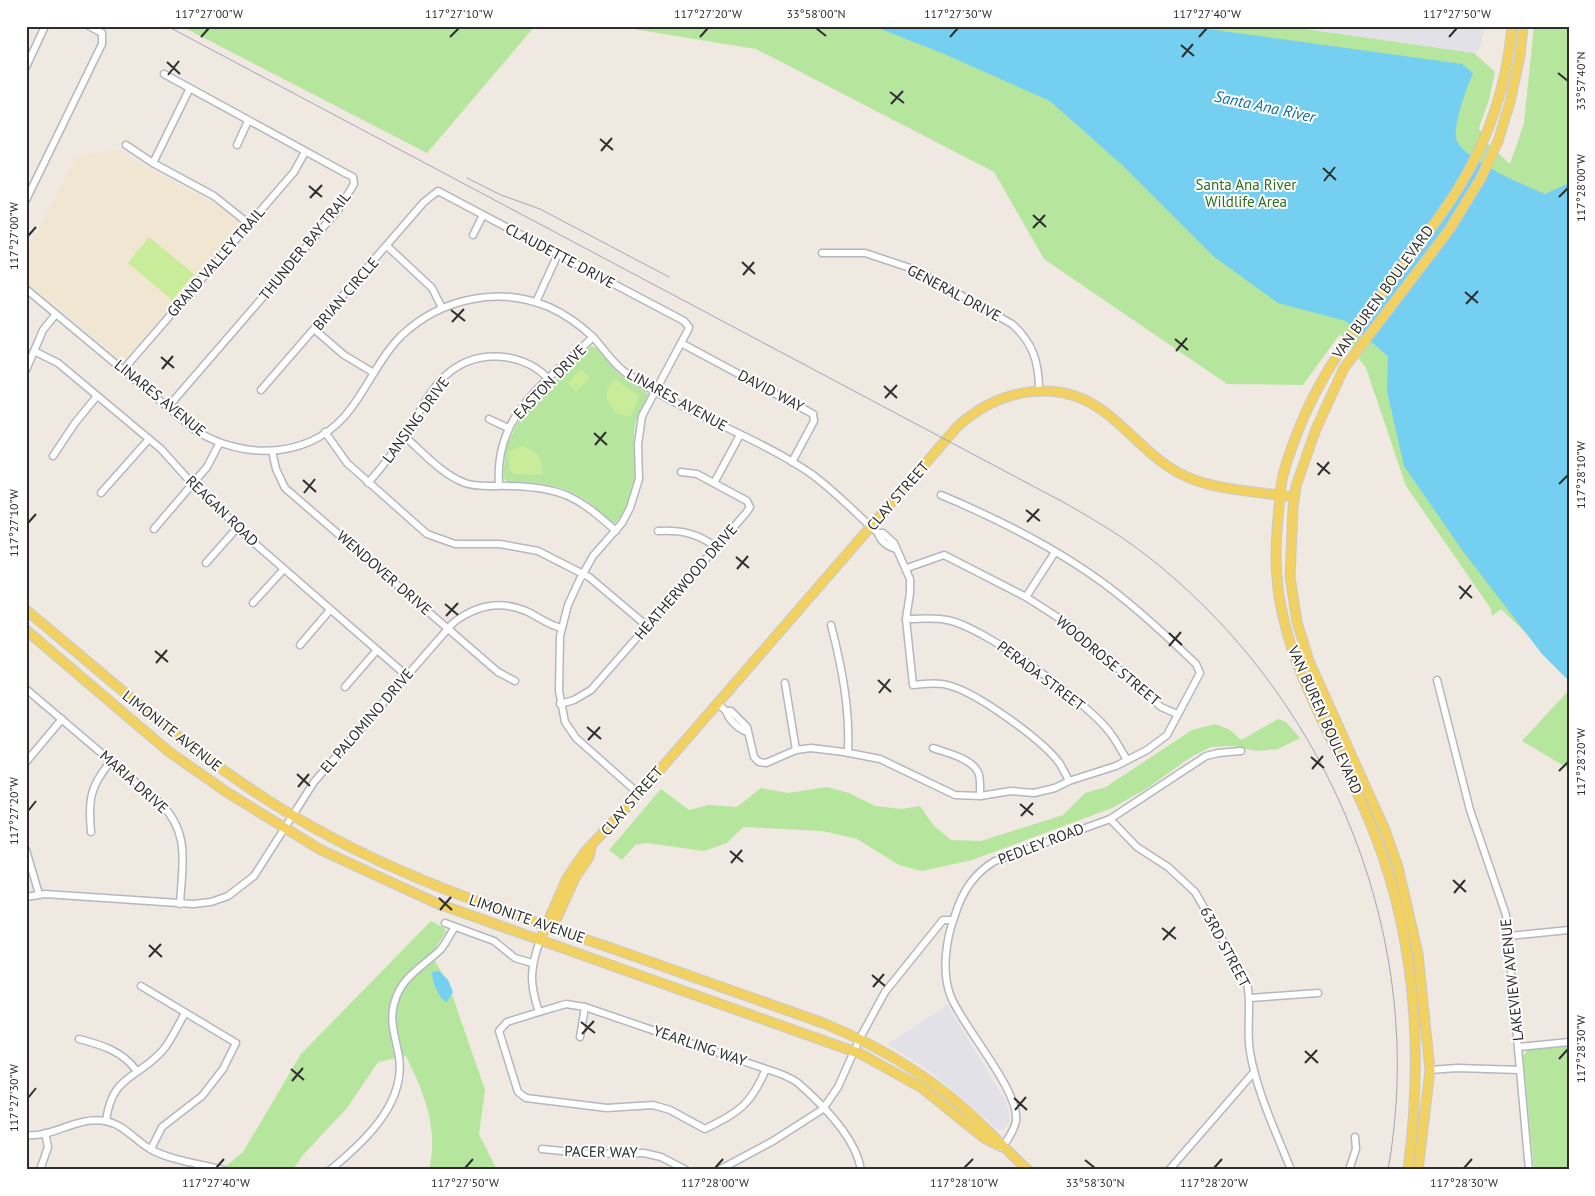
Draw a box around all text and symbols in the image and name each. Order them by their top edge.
text: 117°27'00"W [175,6,243,21]
text: 117°27'10"W [425,6,493,21]
text: 117°27'20"W [674,6,742,21]
text: 33°58'00"N [786,6,846,21]
text: 117°27'30"W [924,6,992,21]
text: 117°27'40"W [1173,6,1241,21]
text: 117°27'50"W [1423,6,1491,21]
text: 33°57'40"N [1573,51,1588,111]
water label: Santa Ana River [1213,86,1319,127]
text: 117°28'00"W [1573,154,1588,222]
park label: Santa Ana River Wildlife Area [1196,175,1296,211]
street label: THUNDER BAY TRAIL [255,187,355,304]
text: 117°27'00"W [6,202,21,270]
street label: GRAND VALLEY TRAIL [163,203,269,321]
street label: CLAUDETTE DRIVE [502,219,618,292]
street label: VAN BUREN BOULEVARD [1327,221,1437,363]
street label: BRIAN CIRCLE [309,253,382,334]
street label: GENERAL DRIVE [904,260,1004,325]
street label: EASTON DRIVE [509,340,590,423]
street label: LINARES AVENUE [111,355,210,440]
street label: LINARES AVENUE [624,364,731,435]
street label: DAVID WAY [735,365,808,416]
street label: LANSING DRIVE [378,373,453,467]
text: 117°28'10"W [1573,441,1588,509]
street label: CLAY STREET [862,457,933,534]
street label: REAGAN ROAD [182,471,263,550]
text: 117°27'10"W [6,489,21,557]
street label: HEATHERWOOD DRIVE [630,520,741,643]
street label: WENDOVER DRIVE [333,526,436,619]
street label: WOODROSE STREET [1052,611,1165,710]
street label: PERADA STREET [994,636,1089,715]
street label: VAN BUREN BOULEVARD [1284,642,1367,797]
street label: EL PALOMINO DRIVE [316,664,417,777]
street label: LIMONITE AVENUE [119,686,226,775]
text: 117°28'20"W [1573,728,1588,796]
street label: MARIA DRIVE [96,746,173,817]
street label: CLAY STREET [596,762,667,839]
text: 117°27'20"W [6,777,21,845]
street label: PEDLEY ROAD [995,818,1087,869]
street label: LIMONITE AVENUE [467,890,588,947]
street label: 63RD STREET [1196,903,1255,991]
street label: LAKEVIEW AVENUE [1496,918,1527,1042]
text: 117°28'30"W [1573,1015,1588,1083]
street label: YEARLING WAY [651,1021,750,1071]
text: 117°27'30"W [6,1064,21,1132]
street label: PACER WAY [564,1141,638,1162]
text: 117°27'40"W [182,1175,250,1190]
text: 117°27'50"W [431,1175,499,1190]
text: 117°28'00"W [681,1175,749,1190]
text: 117°28'10"W [930,1175,998,1190]
text: 33°58'30"N [1065,1175,1125,1190]
text: 117°28'20"W [1180,1175,1248,1190]
text: 117°28'30"W [1430,1175,1498,1190]

